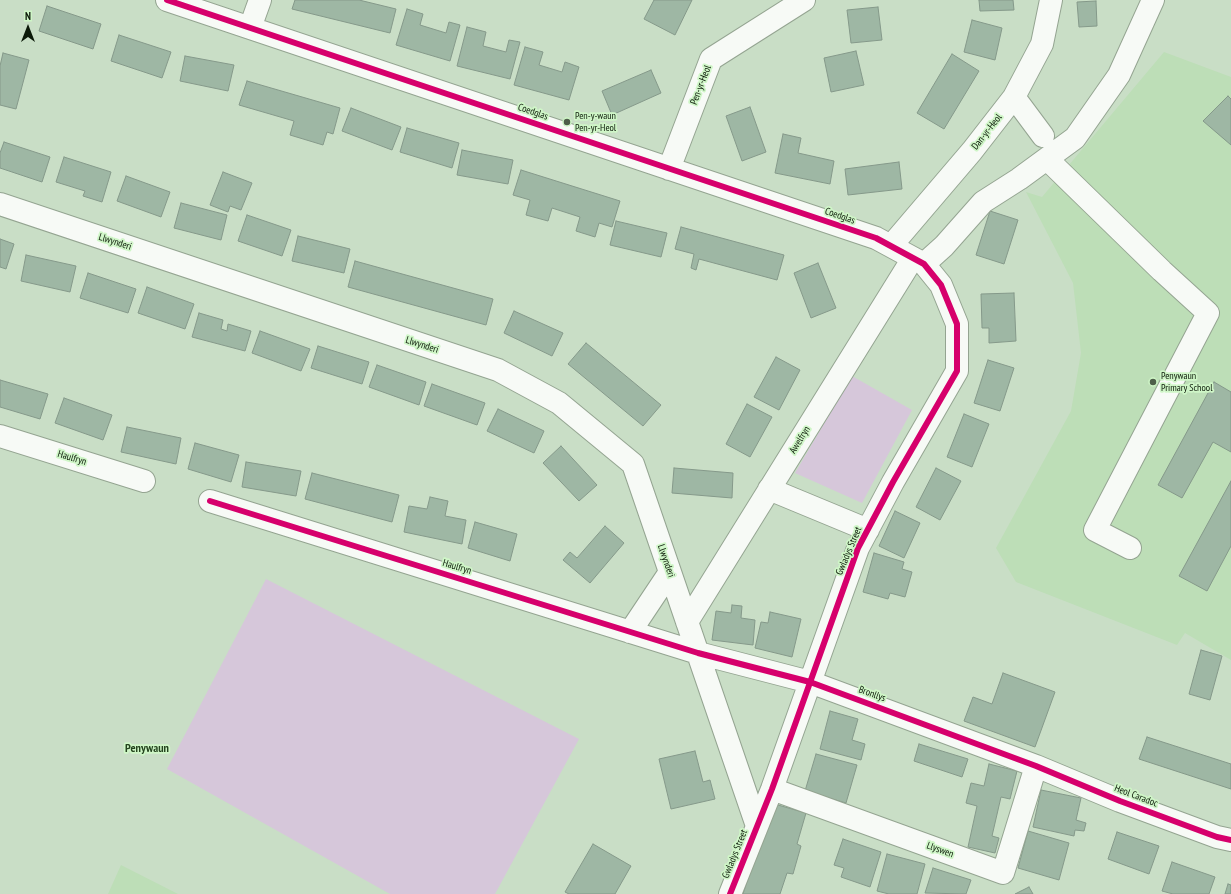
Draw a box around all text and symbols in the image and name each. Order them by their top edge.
north arrow [8,8,48,48]
text: N [25,9,31,23]
street label: Pen-yr-Heol [688,64,714,106]
street label: Coedglas [516,101,550,123]
place label: Pen-y-waun Pen-yr-Heol [575,110,616,134]
street label: Dan-yr-Heol [969,112,1005,152]
marker: Pen-y-waun Pen-yr-Heol [562,117,572,127]
street label: Coedglas [823,205,857,227]
street label: Llwynderi [97,231,133,253]
street label: Llwynderi [404,334,440,356]
place label: Penywaun Primary School [1161,370,1212,394]
marker: Penywaun Primary School [1148,377,1158,387]
street label: Awelfryn [787,424,813,456]
street label: Haulfryn [56,448,88,468]
street label: Gwladys Street [833,525,865,577]
street label: Llwynderi [655,543,677,579]
street label: Haulfryn [441,557,473,577]
street label: Bronllys [857,684,887,704]
district label: Penywaun [125,742,169,756]
street label: Heol Caradoc [1113,782,1159,810]
street label: Gwladys Street [720,828,750,880]
street label: Llyswen [925,840,955,860]

